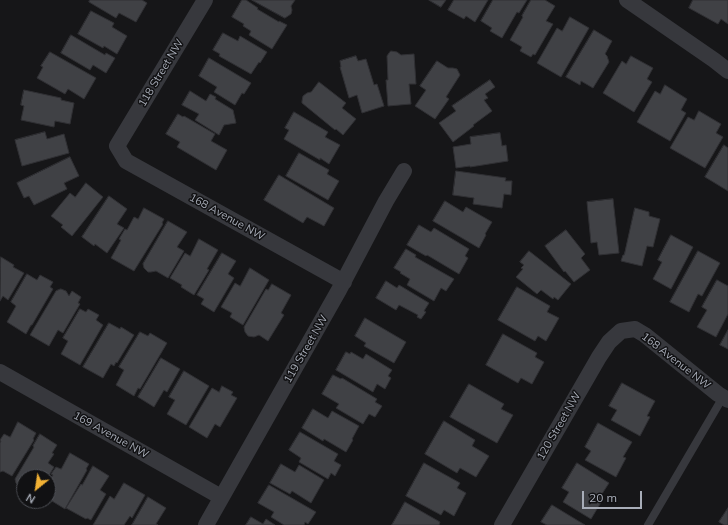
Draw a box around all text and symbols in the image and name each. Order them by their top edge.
street label: 118 Street NW [136,37,186,109]
street label: 168 Avenue NW [187,191,267,243]
street label: 119 Street NW [281,313,331,385]
street label: 168 Avenue NW [639,330,713,392]
street label: 120 Street NW [534,390,584,462]
street label: 169 Avenue NW [71,409,151,461]
north arrow [16,469,56,509]
scale bar [584,483,644,509]
text: N [23,490,38,507]
text: 20 m [589,490,617,505]

